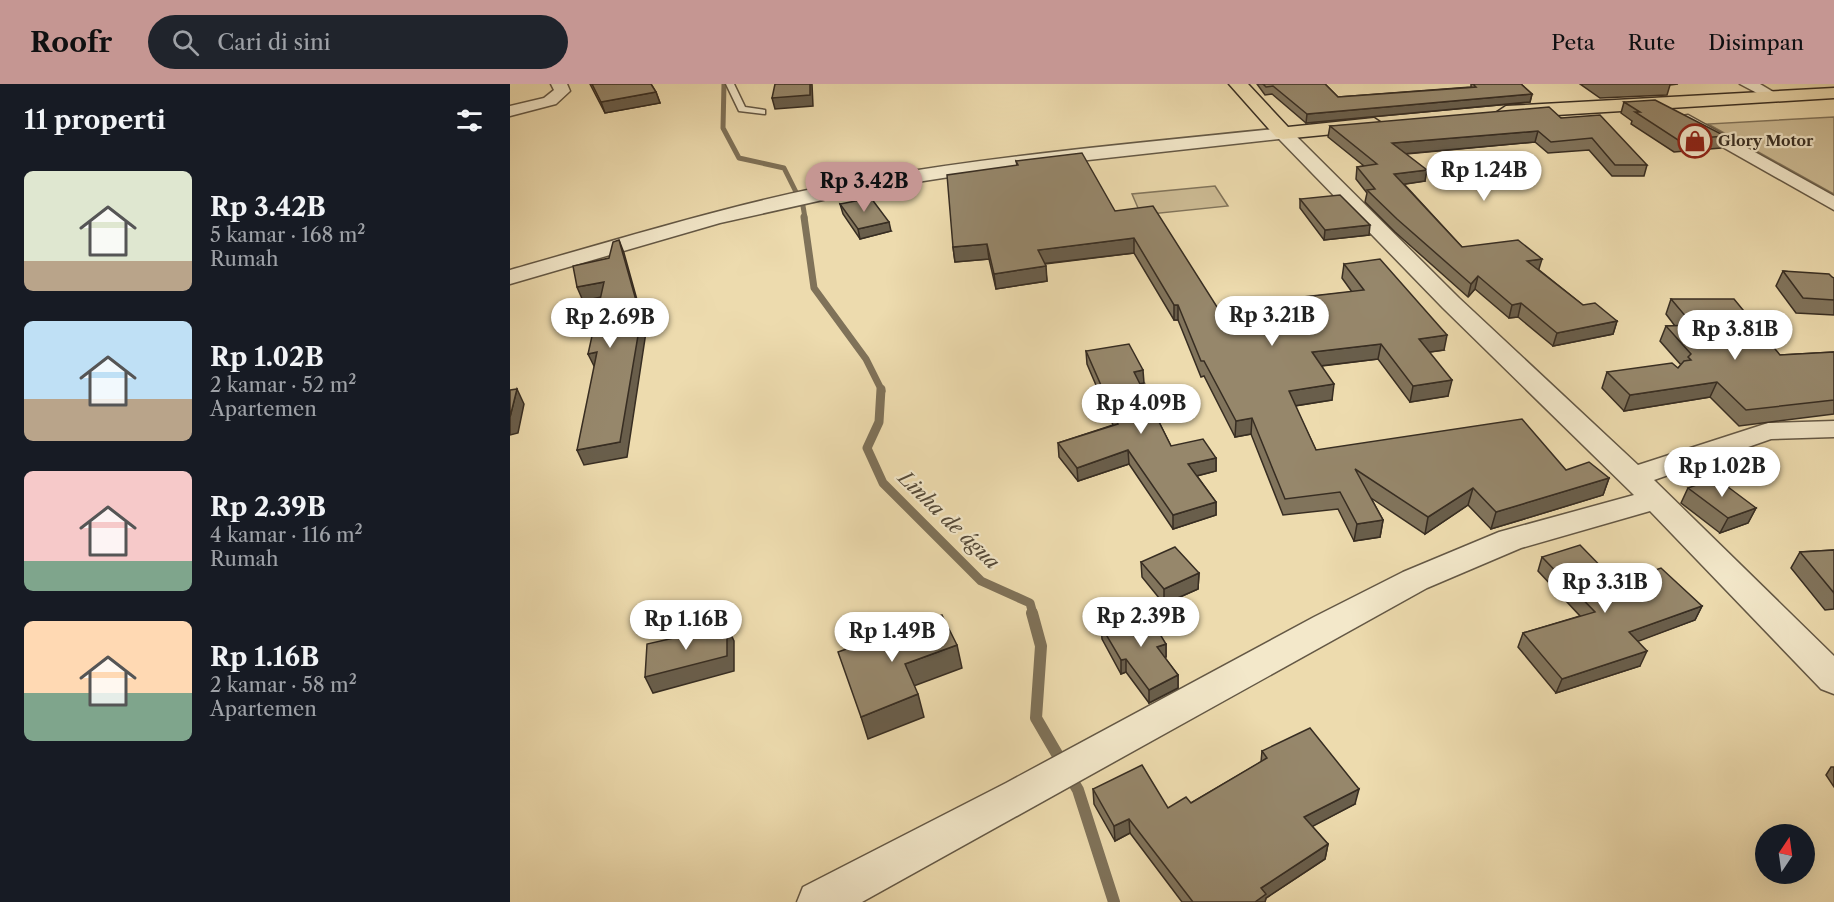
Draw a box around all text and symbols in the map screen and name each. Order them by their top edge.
search box [148,15,568,69]
text: Roofr [30,25,112,59]
icon: search [169,26,202,59]
text: Cari di sini [217,29,330,56]
text: Peta [1551,30,1595,55]
text: Rute [1628,30,1675,55]
text: Disimpan [1708,30,1804,55]
text: 11 properti [24,104,166,136]
icon: filters [453,104,486,137]
shop icon: Glory Motor [1677,123,1713,159]
place label: Glory Motor [1718,131,1814,150]
pin: Rp 1.24B [1422,151,1546,202]
text: Rp 1.24B [1441,158,1527,182]
pin: Rp 3.42B [802,162,926,213]
text: Rp 3.42B [819,169,909,193]
text: Rp 3.42B [210,191,326,223]
icon: home [72,195,144,267]
text: 5 kamar · 168 m² [210,223,365,247]
text: Rumah [210,247,279,271]
pin: Rp 3.21B [1210,296,1334,347]
pin: Rp 2.69B [548,298,672,349]
text: Rp 3.21B [1229,303,1315,327]
text: Rp 2.69B [565,305,655,329]
pin: Rp 3.81B [1673,310,1797,361]
text: Rp 3.81B [1692,317,1778,341]
text: Rp 1.02B [210,341,324,373]
icon: home [72,345,144,417]
text: 2 kamar · 52 m² [210,373,357,397]
pin: Rp 4.09B [1079,384,1203,435]
text: Rp 4.09B [1096,391,1186,415]
text: Apartemen [210,397,317,421]
pin: Rp 1.02B [1660,447,1784,498]
text: Rp 1.02B [1678,454,1766,478]
water label: Linha de água [892,464,1005,574]
text: Rp 2.39B [210,491,326,523]
icon: home [72,495,144,567]
text: 4 kamar · 116 m² [210,523,363,547]
text: Rumah [210,547,279,571]
pin: Rp 3.31B [1543,563,1667,614]
text: Rp 3.31B [1562,570,1648,594]
pin: Rp 2.39B [1079,597,1203,648]
pin: Rp 1.16B [624,600,748,651]
text: Rp 2.39B [1096,604,1186,628]
text: Rp 1.16B [644,607,728,631]
pin: Rp 1.49B [830,612,954,663]
text: Rp 1.49B [849,619,936,643]
text: Rp 1.16B [210,641,319,673]
icon: home [72,645,144,717]
text: 2 kamar · 58 m² [210,673,357,697]
text: Apartemen [210,697,317,721]
north arrow [1755,824,1815,884]
map controls [1755,824,1815,884]

